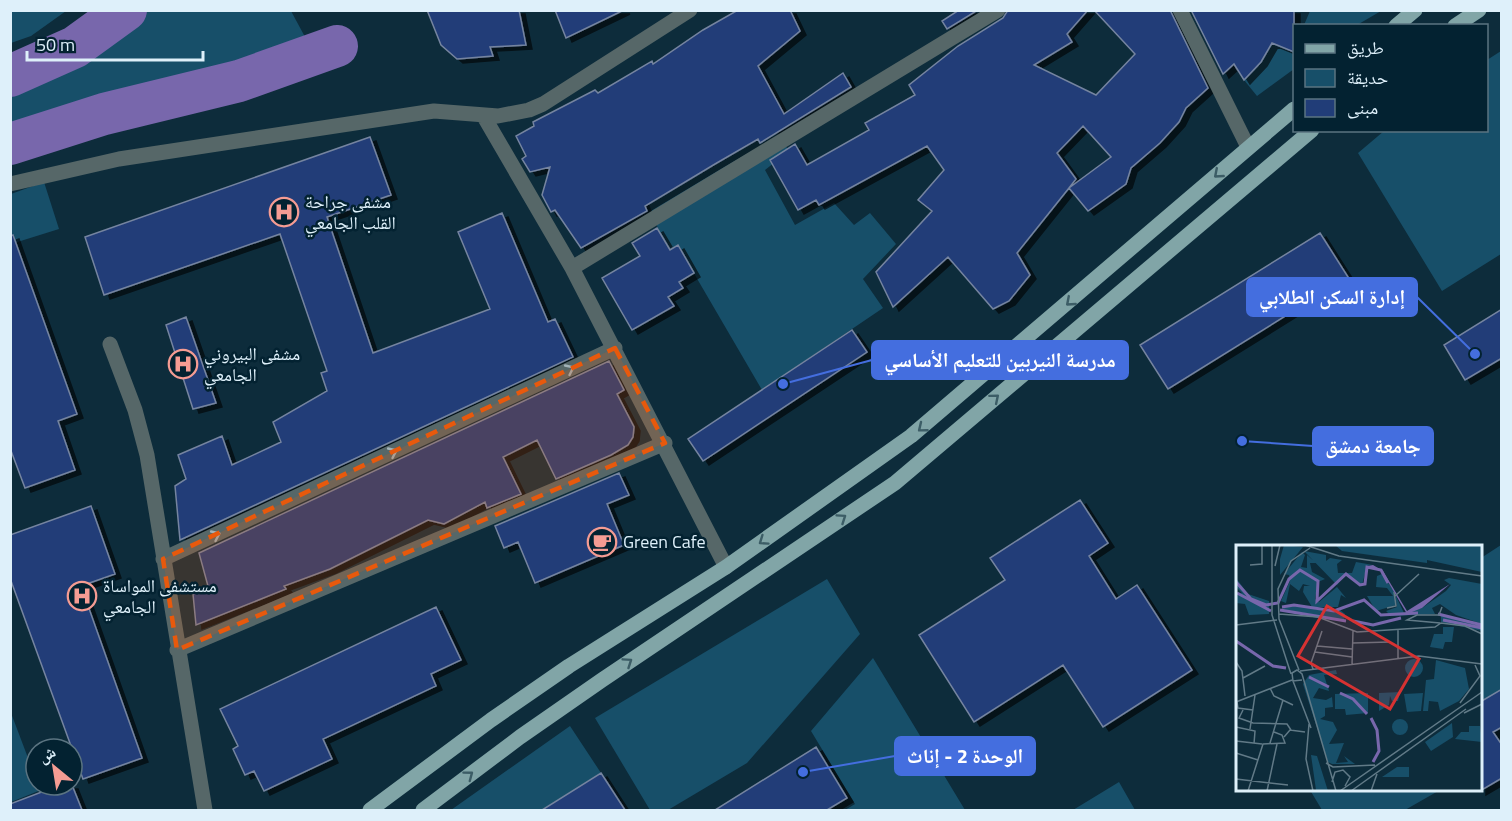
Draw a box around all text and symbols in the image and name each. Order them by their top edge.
scale bar [27,24,202,62]
legend [1293,24,1488,132]
text: 50 m [36,31,75,58]
text: طريق [1347,34,1384,61]
text: حديقة [1347,64,1388,91]
text: مبنى [1347,94,1378,121]
one-way arrow [1214,167,1224,178]
place label: مشفى جراحة القلب الجامعي [305,188,396,238]
hospital icon: مشفى جراحة القلب الجامعي [268,196,300,228]
callout: إدارة السكن الطلابي [1247,278,1417,316]
text: إدارة السكن الطلابي [1259,281,1405,313]
one-way arrow [1066,294,1077,305]
place label: مشفى البيروني الجامعي [204,340,300,390]
callout: مدرسة النيربين للتعليم الأساسي [872,341,1128,379]
text: مدرسة النيربين للتعليم الأساسي [884,344,1116,376]
hospital icon: مشفى البيروني الجامعي [167,348,199,380]
one-way arrow [563,365,574,377]
one-way arrow [988,394,999,405]
one-way arrow [917,420,928,431]
callout: جامعة دمشق [1313,427,1433,465]
text: جامعة دمشق [1325,430,1421,461]
one-way arrow [386,447,397,459]
one-way arrow [836,515,847,526]
cafe icon: Green Cafe [586,526,618,558]
place label: Green Cafe [623,528,706,555]
one-way arrow [210,530,221,542]
one-way arrow [759,534,770,545]
inset map [1236,545,1482,791]
place label: مستشفى المواساة الجامعي [103,572,217,622]
hospital icon: مستشفى المواساة الجامعي [66,580,98,612]
one-way arrow [622,659,633,670]
north arrow [24,737,84,797]
callout: الوحدة 2 - إناث [895,737,1035,775]
text: ش [33,739,60,769]
text: الوحدة 2 - إناث [907,740,1023,771]
one-way arrow [463,771,474,782]

